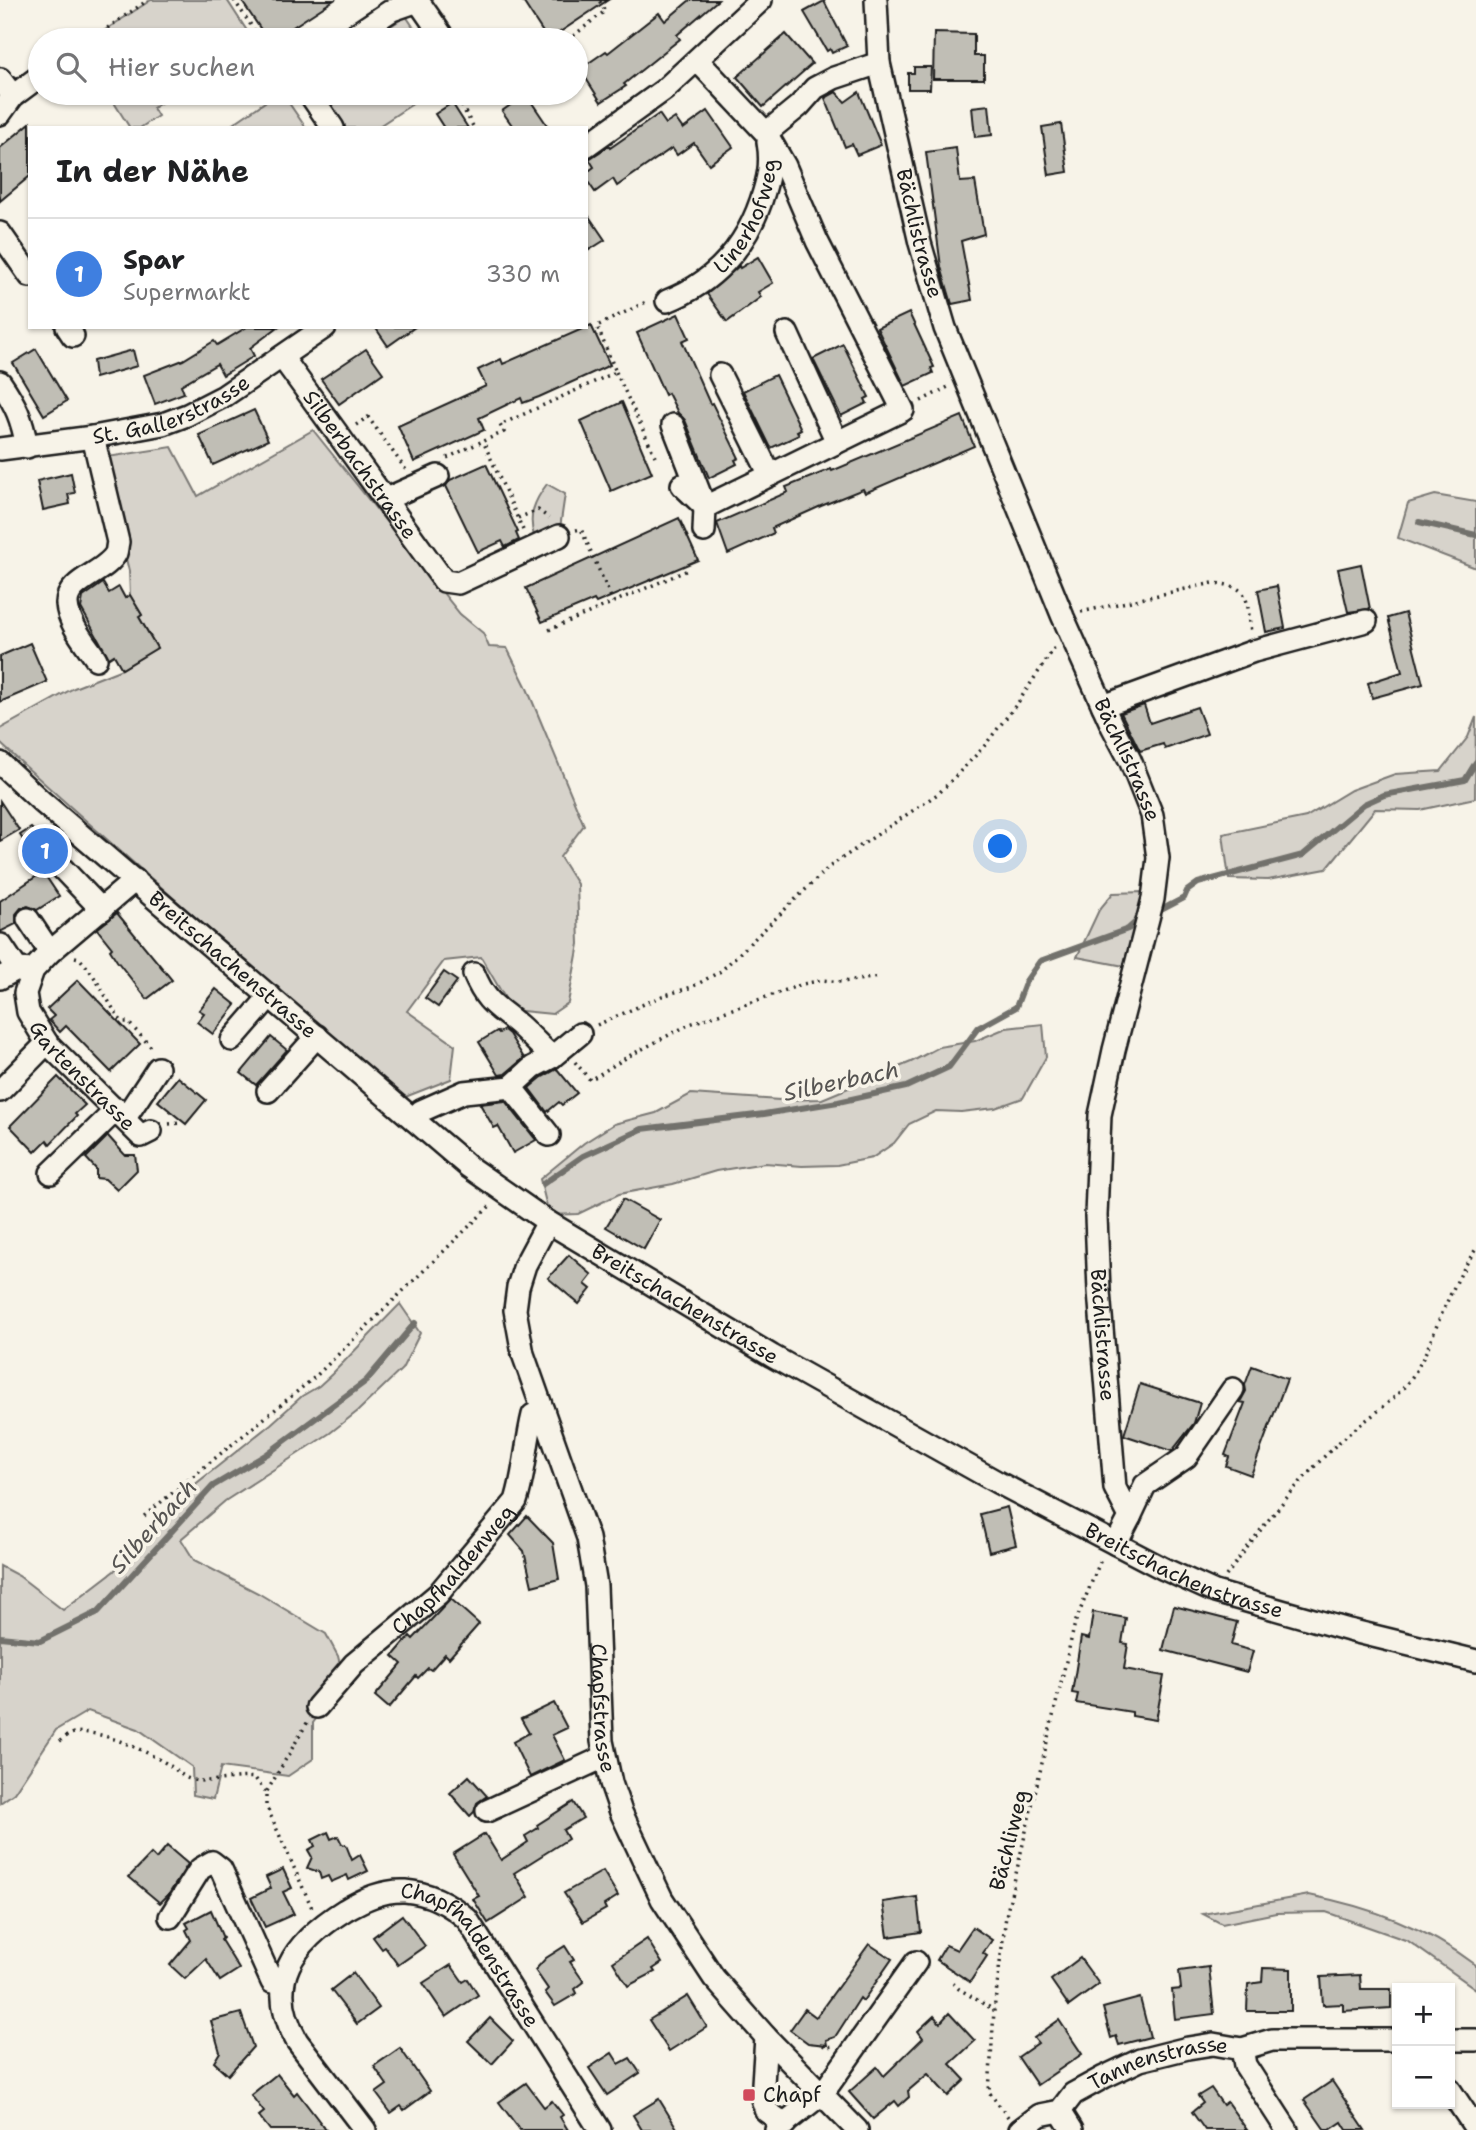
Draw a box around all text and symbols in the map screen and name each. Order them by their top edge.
search box [28,28,588,105]
icon: search [52,48,90,86]
text: Hier suchen [108,49,255,84]
text: In der Nähe [56,151,249,192]
street label: Linerhofweg [707,158,784,280]
street label: Bächlistrasse [889,166,949,301]
text: Spar [123,242,185,277]
text: 1 [74,259,84,289]
text: 330 m [486,259,560,289]
text: Supermarkt [123,277,251,307]
street label: St. Gallerstrasse [90,368,255,451]
street label: Silberbachstrasse [297,385,423,545]
street label: Bächlistrasse [1087,694,1167,825]
pin: 1 [22,825,68,877]
your location [983,829,1017,863]
street label: Breitschachenstrasse [142,885,323,1045]
street label: Gartenstrasse [23,1015,142,1137]
water label: Silberbach [780,1054,902,1108]
street label: Breitschachenstrasse [586,1237,784,1371]
street label: Bächlistrasse [1084,1268,1122,1402]
water label: Silberbach [103,1472,203,1580]
street label: Chapfhaldenweg [385,1499,521,1641]
street label: Breitschachenstrasse [1080,1516,1286,1625]
street label: Chapfstrasse [584,1643,622,1775]
street label: Bächliweg [983,1787,1035,1893]
street label: Chapfhaldenstrasse [399,1877,546,2033]
map controls [1392,1983,1455,2109]
button: + [1392,1983,1455,2046]
street label: Tannenstrasse [1083,2030,1230,2097]
button: − [1392,2046,1455,2109]
place label: Chapf [763,2081,821,2109]
marker: Chapf [741,2087,757,2103]

